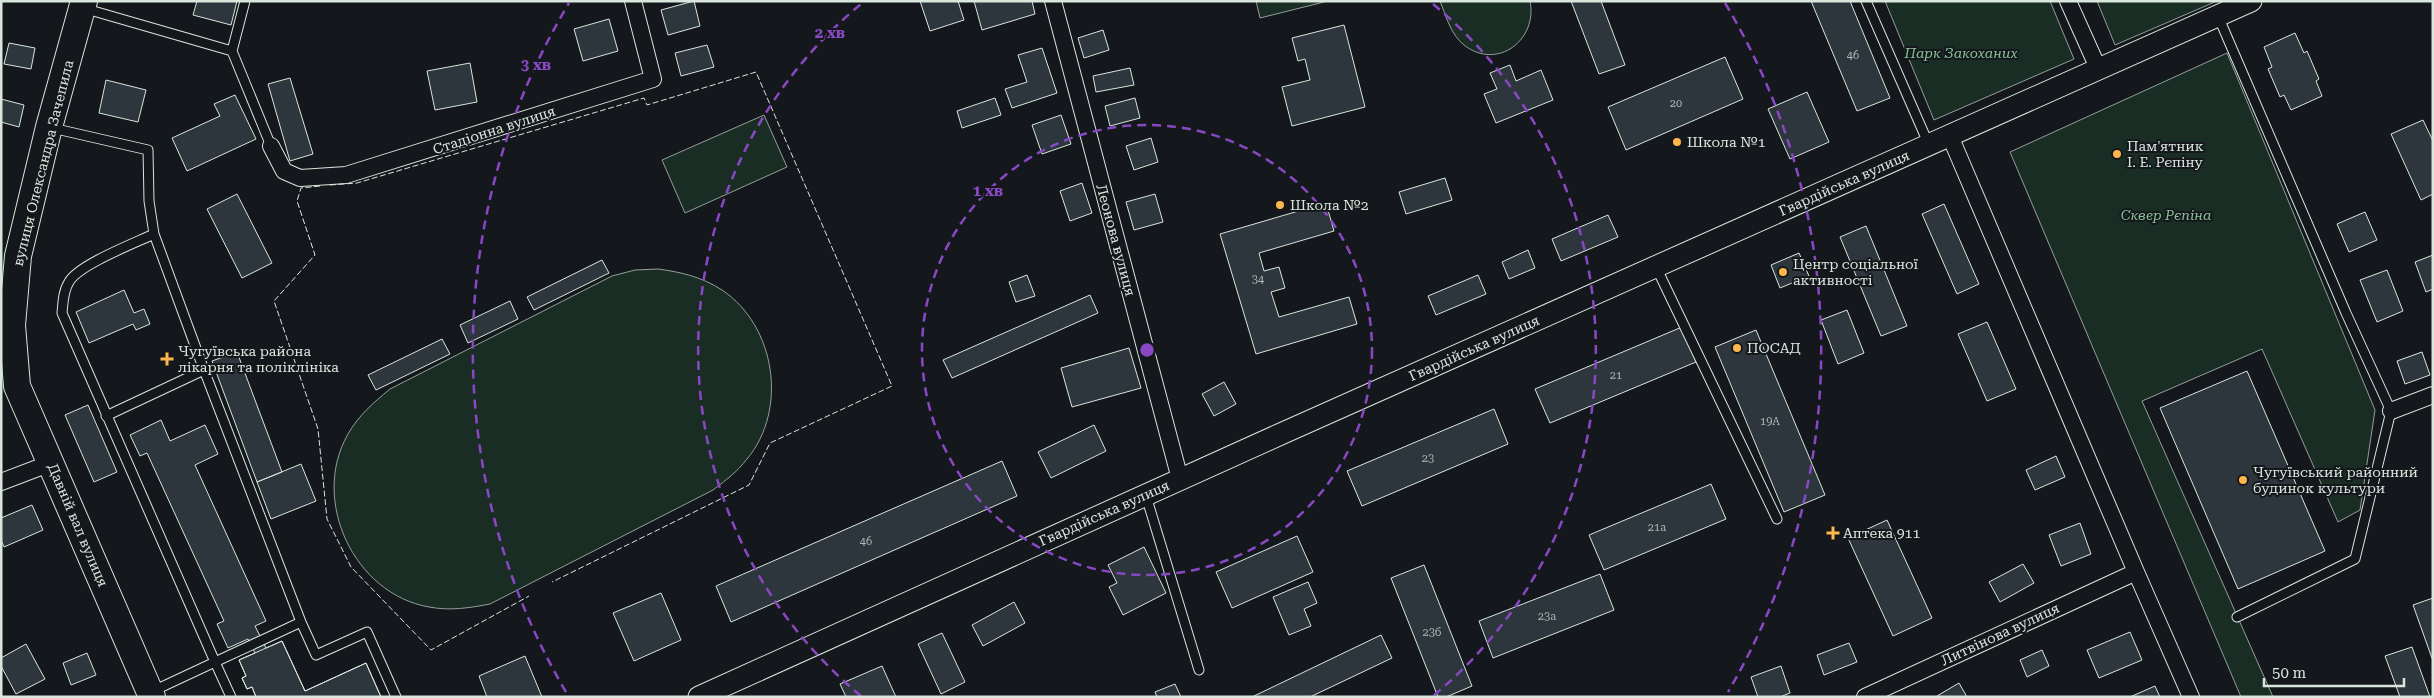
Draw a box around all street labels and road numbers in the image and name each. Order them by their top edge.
street label: вулиця Олександра Зачепила [10,58,77,268]
street label: Стадіонна вулиця [431,103,557,157]
street label: Гвардійська вулиця [1776,147,1912,219]
street label: Леонова вулиця [1093,182,1139,298]
street label: Гвардійська вулиця [1406,312,1542,384]
street label: Давній вал вулиця [45,461,111,589]
street label: Гвардійська вулиця [1036,477,1172,549]
street label: Литвінова вулиця [1938,600,2062,668]

